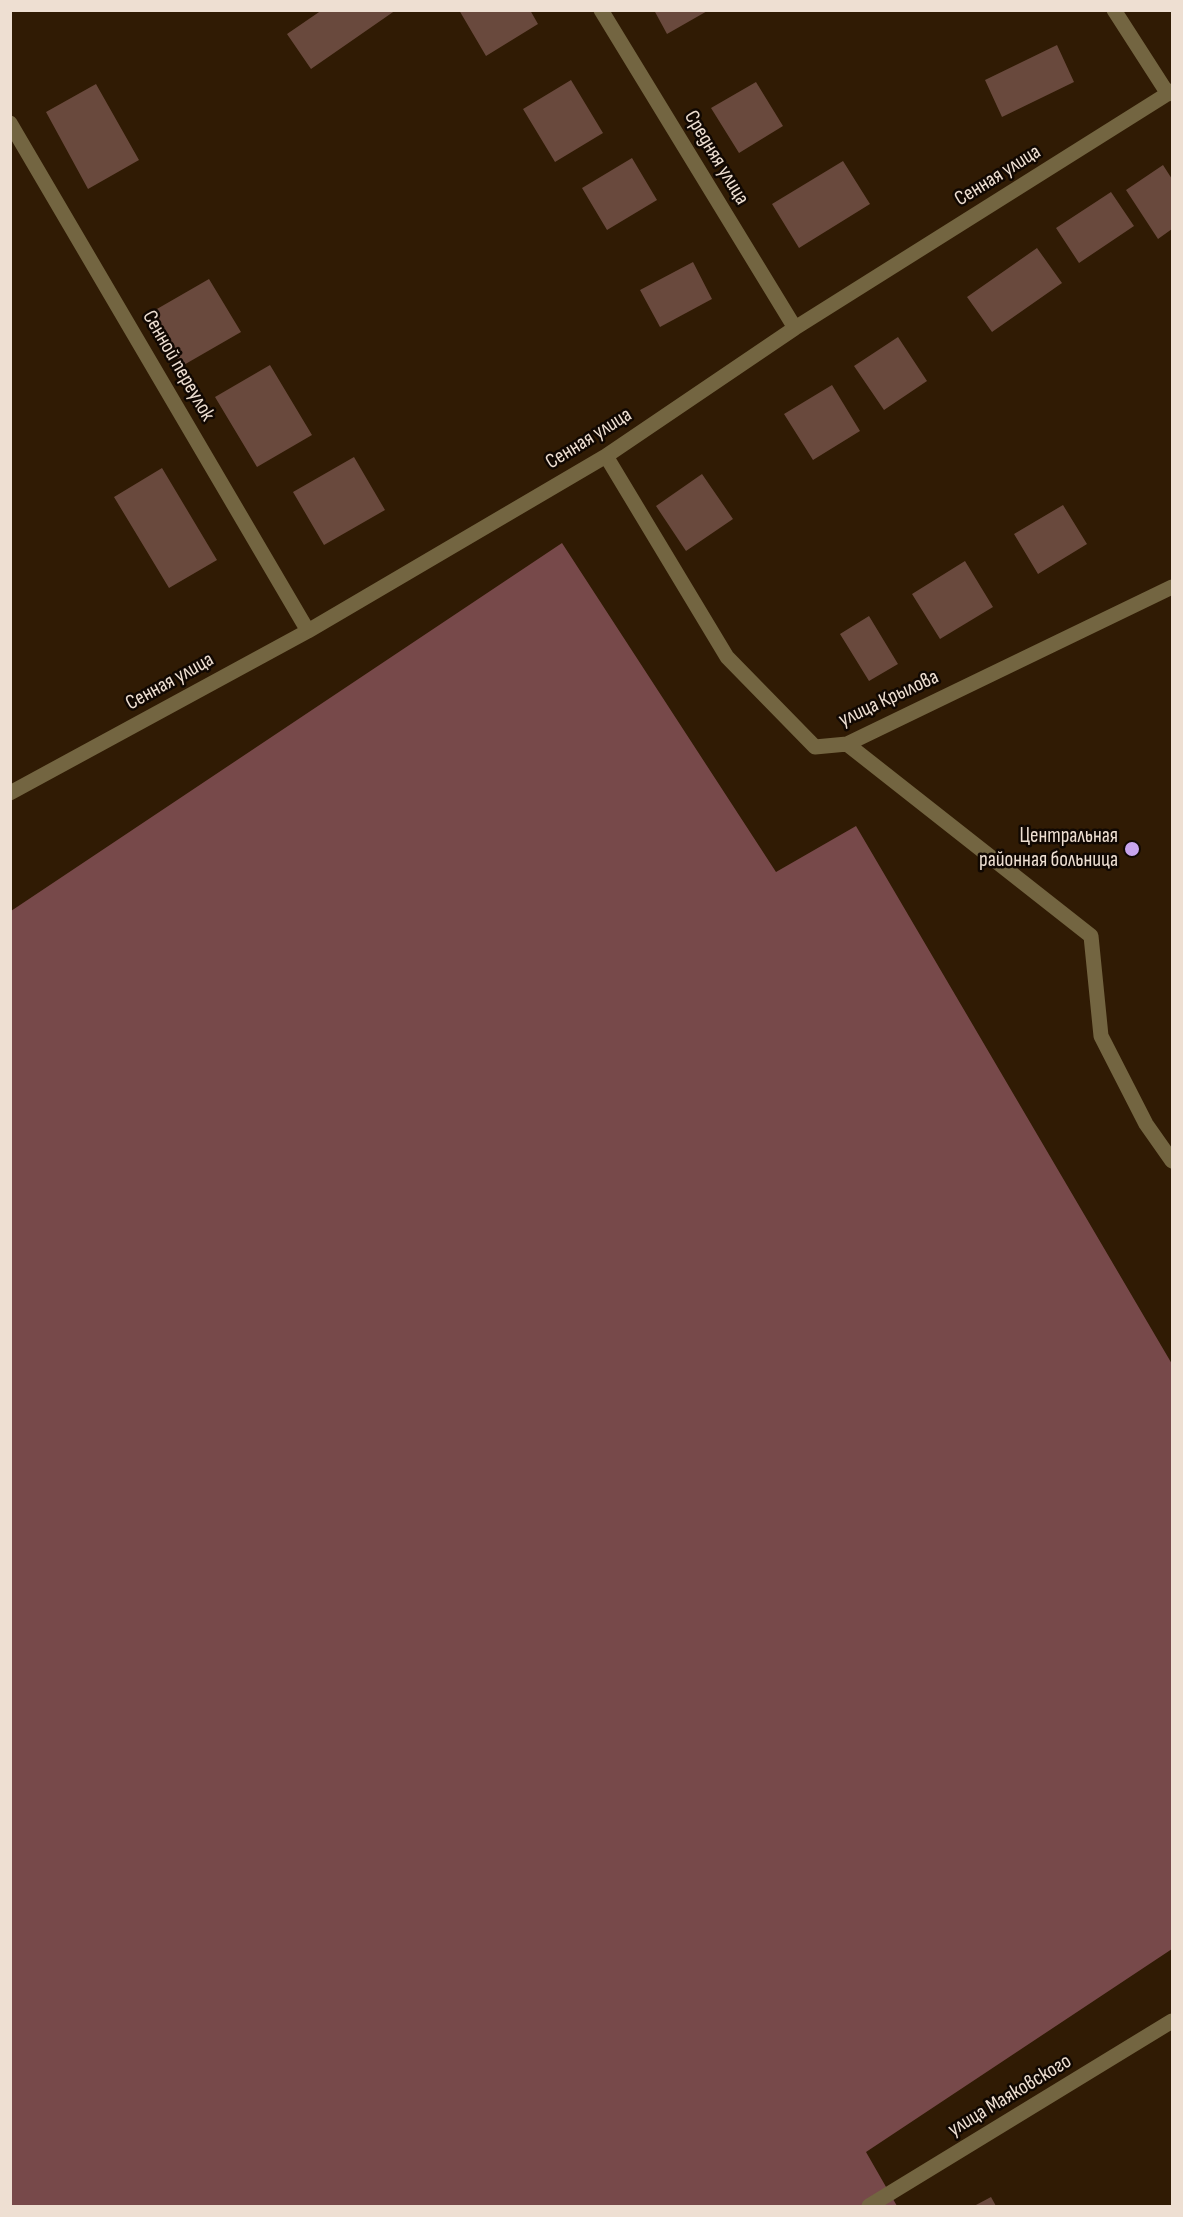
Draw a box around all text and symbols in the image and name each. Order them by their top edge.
street label: Средняя улица [678,106,754,210]
street label: Сенная улица [950,140,1046,212]
street label: Сенной переулок [136,306,220,426]
street label: Сенная улица [541,403,637,475]
street label: Сенная улица [122,648,218,716]
street label: улица Крылова [835,665,943,733]
place label: Центральная районная больница [979,824,1118,874]
marker: Центральная районная больница [1123,840,1141,858]
street label: улица Маяковского [944,2049,1076,2143]

